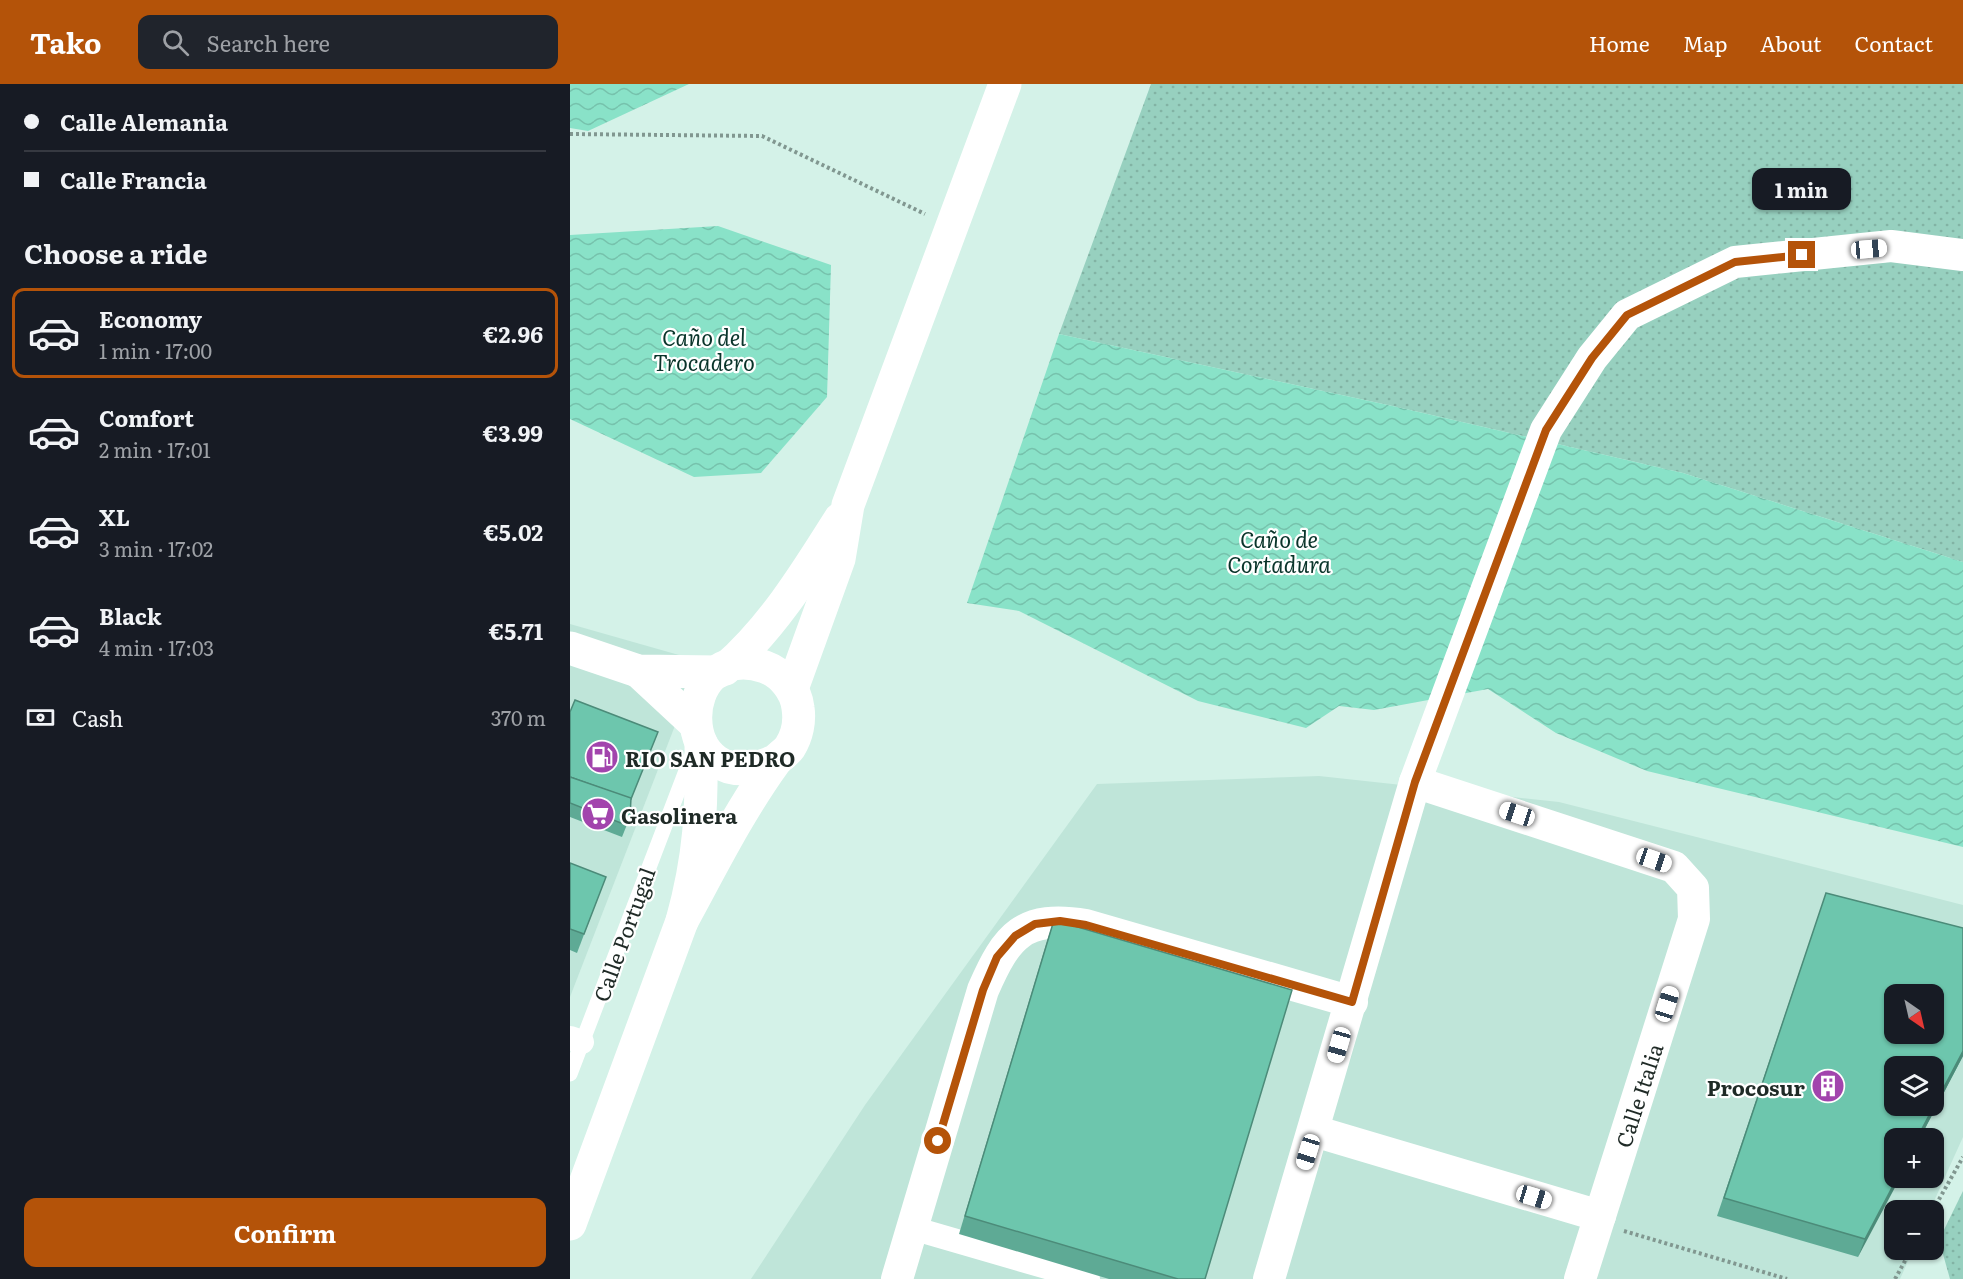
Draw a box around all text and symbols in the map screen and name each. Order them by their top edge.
search box [138,15,558,69]
text: Tako [30,21,102,63]
icon: search [159,26,192,59]
text: Search here [207,26,330,59]
text: Home [1589,27,1650,58]
text: Map [1683,27,1727,58]
text: About [1760,27,1822,58]
text: Contact [1855,27,1933,58]
text: Calle Alemania [60,105,228,138]
text: Calle Francia [60,163,207,196]
callout: 1 min [1752,168,1852,210]
text: 1 min [1775,174,1828,204]
text: Choose a ride [24,232,207,272]
car [1850,238,1888,260]
route end [1788,241,1815,268]
text: Economy [99,302,202,335]
icon: car [27,306,81,360]
text: €2.96 [483,317,543,350]
water label: Caño del Trocadero [653,320,755,378]
text: 1 min · 17:00 [99,335,212,365]
text: Comfort [99,401,194,434]
icon: car [27,405,81,459]
text: €3.99 [483,416,543,449]
text: 2 min · 17:01 [99,434,211,464]
text: XL [99,500,130,533]
icon: car [27,504,81,558]
text: €5.02 [483,515,543,548]
water label: Caño de Cortadura [1227,522,1331,580]
text: 3 min · 17:02 [99,533,213,563]
text: Black [99,599,161,632]
icon: car [27,603,81,657]
text: €5.71 [489,614,543,647]
text: 4 min · 17:03 [99,632,214,662]
icon: cash [24,701,57,734]
text: Cash [72,701,123,734]
text: 370 m [491,702,546,732]
fuel station icon: RIO SAN PEDRO [584,739,620,775]
place label: RIO SAN PEDRO [625,742,795,773]
supermarket icon: Gasolinera [580,796,616,832]
place label: Gasolinera [621,799,738,830]
car [1497,800,1537,828]
car [1634,846,1674,874]
street label: Calle Portugal [584,863,662,1005]
car [1653,984,1681,1024]
north arrow [1884,984,1944,1044]
map controls [1884,984,1944,1260]
car [1325,1025,1353,1065]
street label: Calle Italia [1607,1038,1670,1151]
button: layers [1884,1056,1944,1116]
building icon: Procosur [1810,1068,1846,1104]
place label: Procosur [1707,1071,1806,1102]
route start [924,1127,951,1154]
button: + [1884,1128,1944,1188]
car [1294,1132,1322,1172]
car [1514,1183,1554,1211]
button: Confirm [24,1198,546,1267]
button: − [1884,1200,1944,1260]

